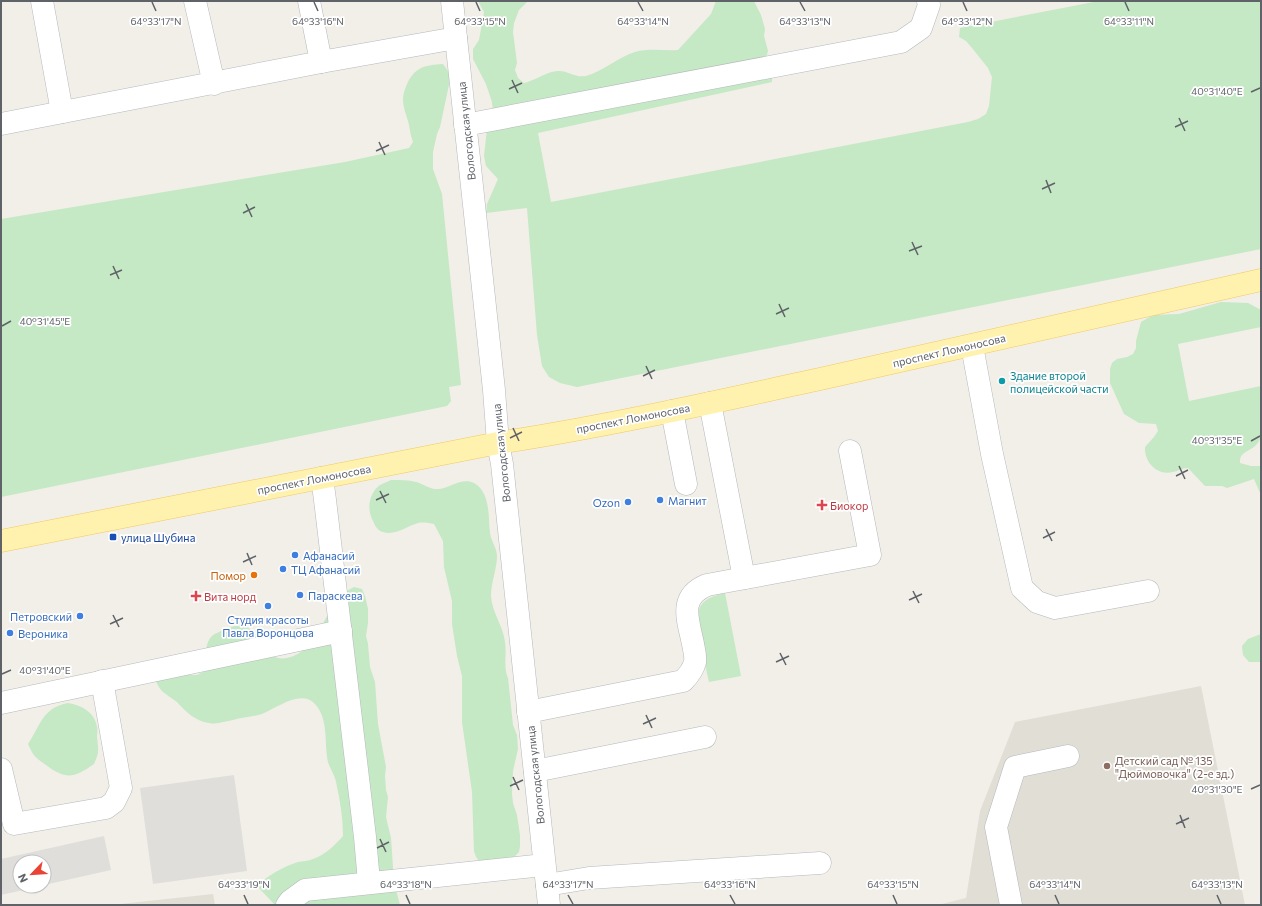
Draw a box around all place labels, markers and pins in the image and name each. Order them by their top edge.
place label: Здание второй полицейской части [1010,369,1108,395]
marker: Здание второй полицейской части [997,376,1007,386]
place label: Магнит [668,494,707,507]
marker: Магнит [655,495,665,505]
place label: Ozon [593,496,620,509]
marker: Ozon [623,497,633,507]
place label: Биокор [830,499,868,512]
marker: Биокор [817,500,827,510]
place label: улица Шубина [121,531,195,544]
marker: улица Шубина [108,532,118,542]
place label: Афанасий [303,549,355,562]
marker: Афанасий [290,550,300,560]
place label: ТЦ Афанасий [291,563,360,576]
marker: ТЦ Афанасий [278,564,288,574]
place label: Помор [210,569,246,582]
marker: Помор [249,570,259,580]
place label: Параскева [308,589,362,602]
place label: Вита норд [204,590,257,603]
marker: Параскева [295,590,305,600]
marker: Вита норд [191,591,201,601]
marker: Студия красоты Павла Воронцова [263,601,273,611]
place label: Петровский [10,610,72,623]
marker: Петровский [75,611,85,621]
place label: Студия красоты Павла Воронцова [222,613,314,639]
place label: Вероника [18,627,68,640]
marker: Вероника [5,628,15,638]
place label: Детский сад № 135 "Дюймовочка" (2-е зд.) [1115,754,1234,780]
marker: Детский сад № 135 "Дюймовочка" (2-е зд.) [1102,761,1112,771]

